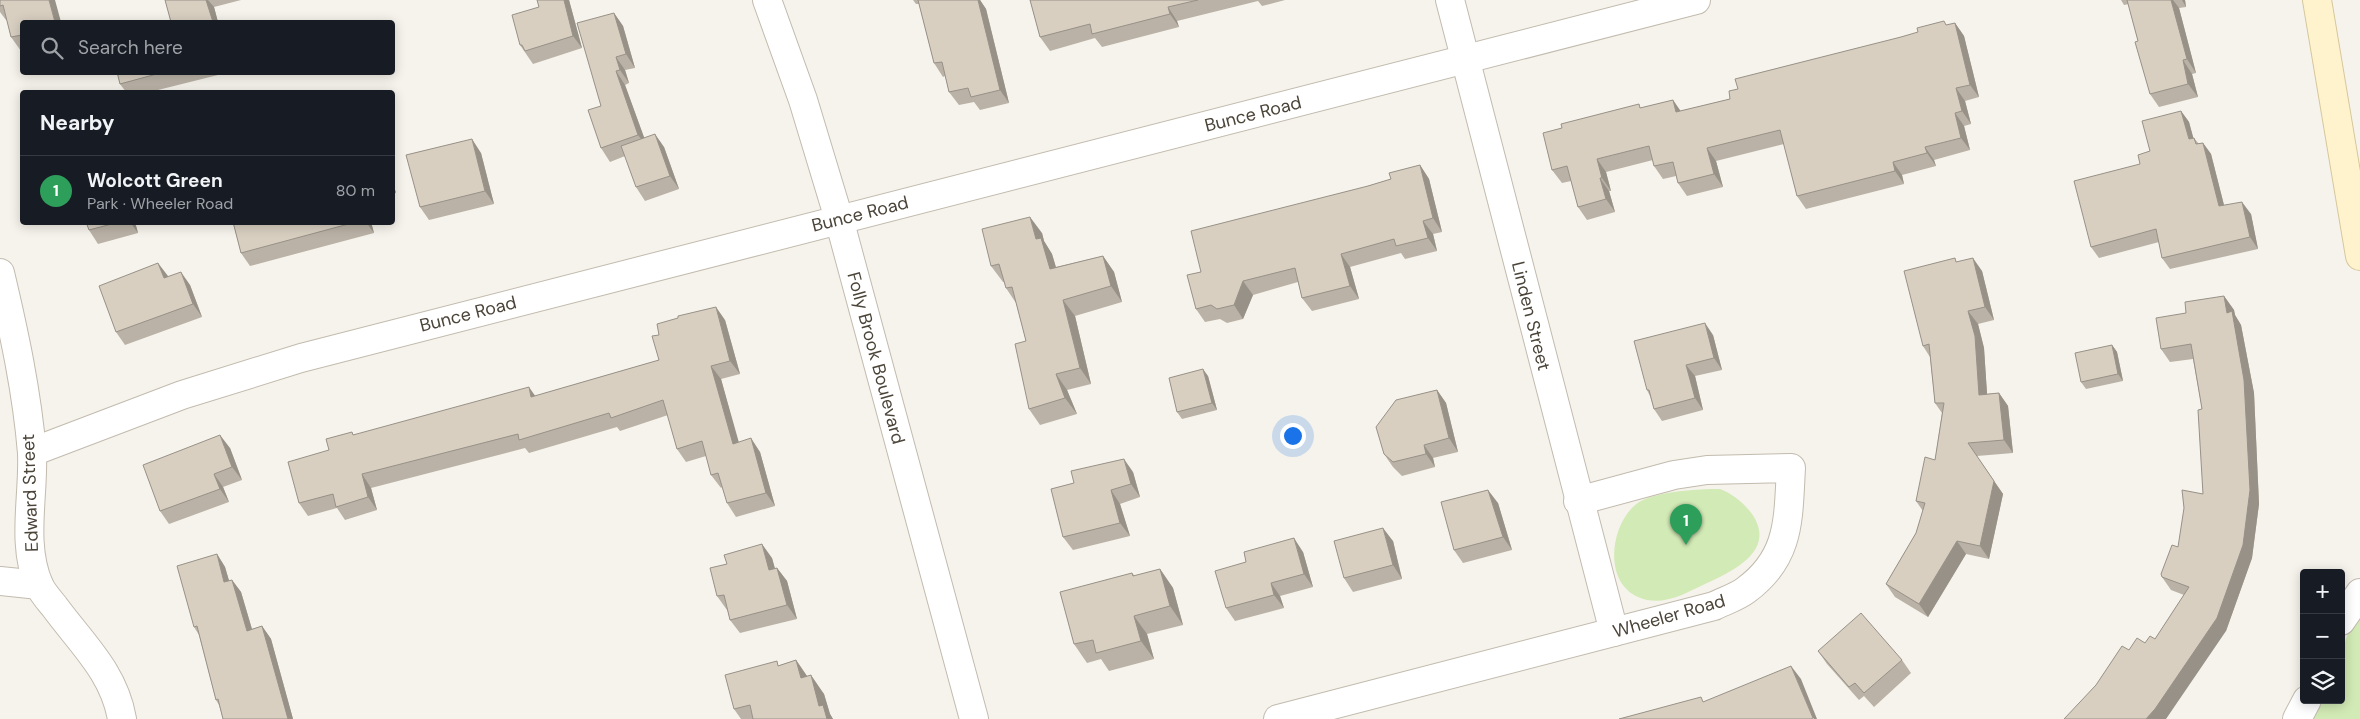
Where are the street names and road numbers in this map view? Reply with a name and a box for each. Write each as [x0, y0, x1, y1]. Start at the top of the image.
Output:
street label: Bunce Road [1202, 90, 1304, 138]
street label: Bunce Road [809, 190, 911, 238]
street label: Linden Street [1506, 259, 1556, 373]
street label: Folly Brook Boulevard [841, 269, 911, 447]
street label: Bunce Road [417, 290, 519, 338]
street label: Edward Street [16, 434, 44, 552]
street label: Wheeler Road [1610, 589, 1728, 643]

